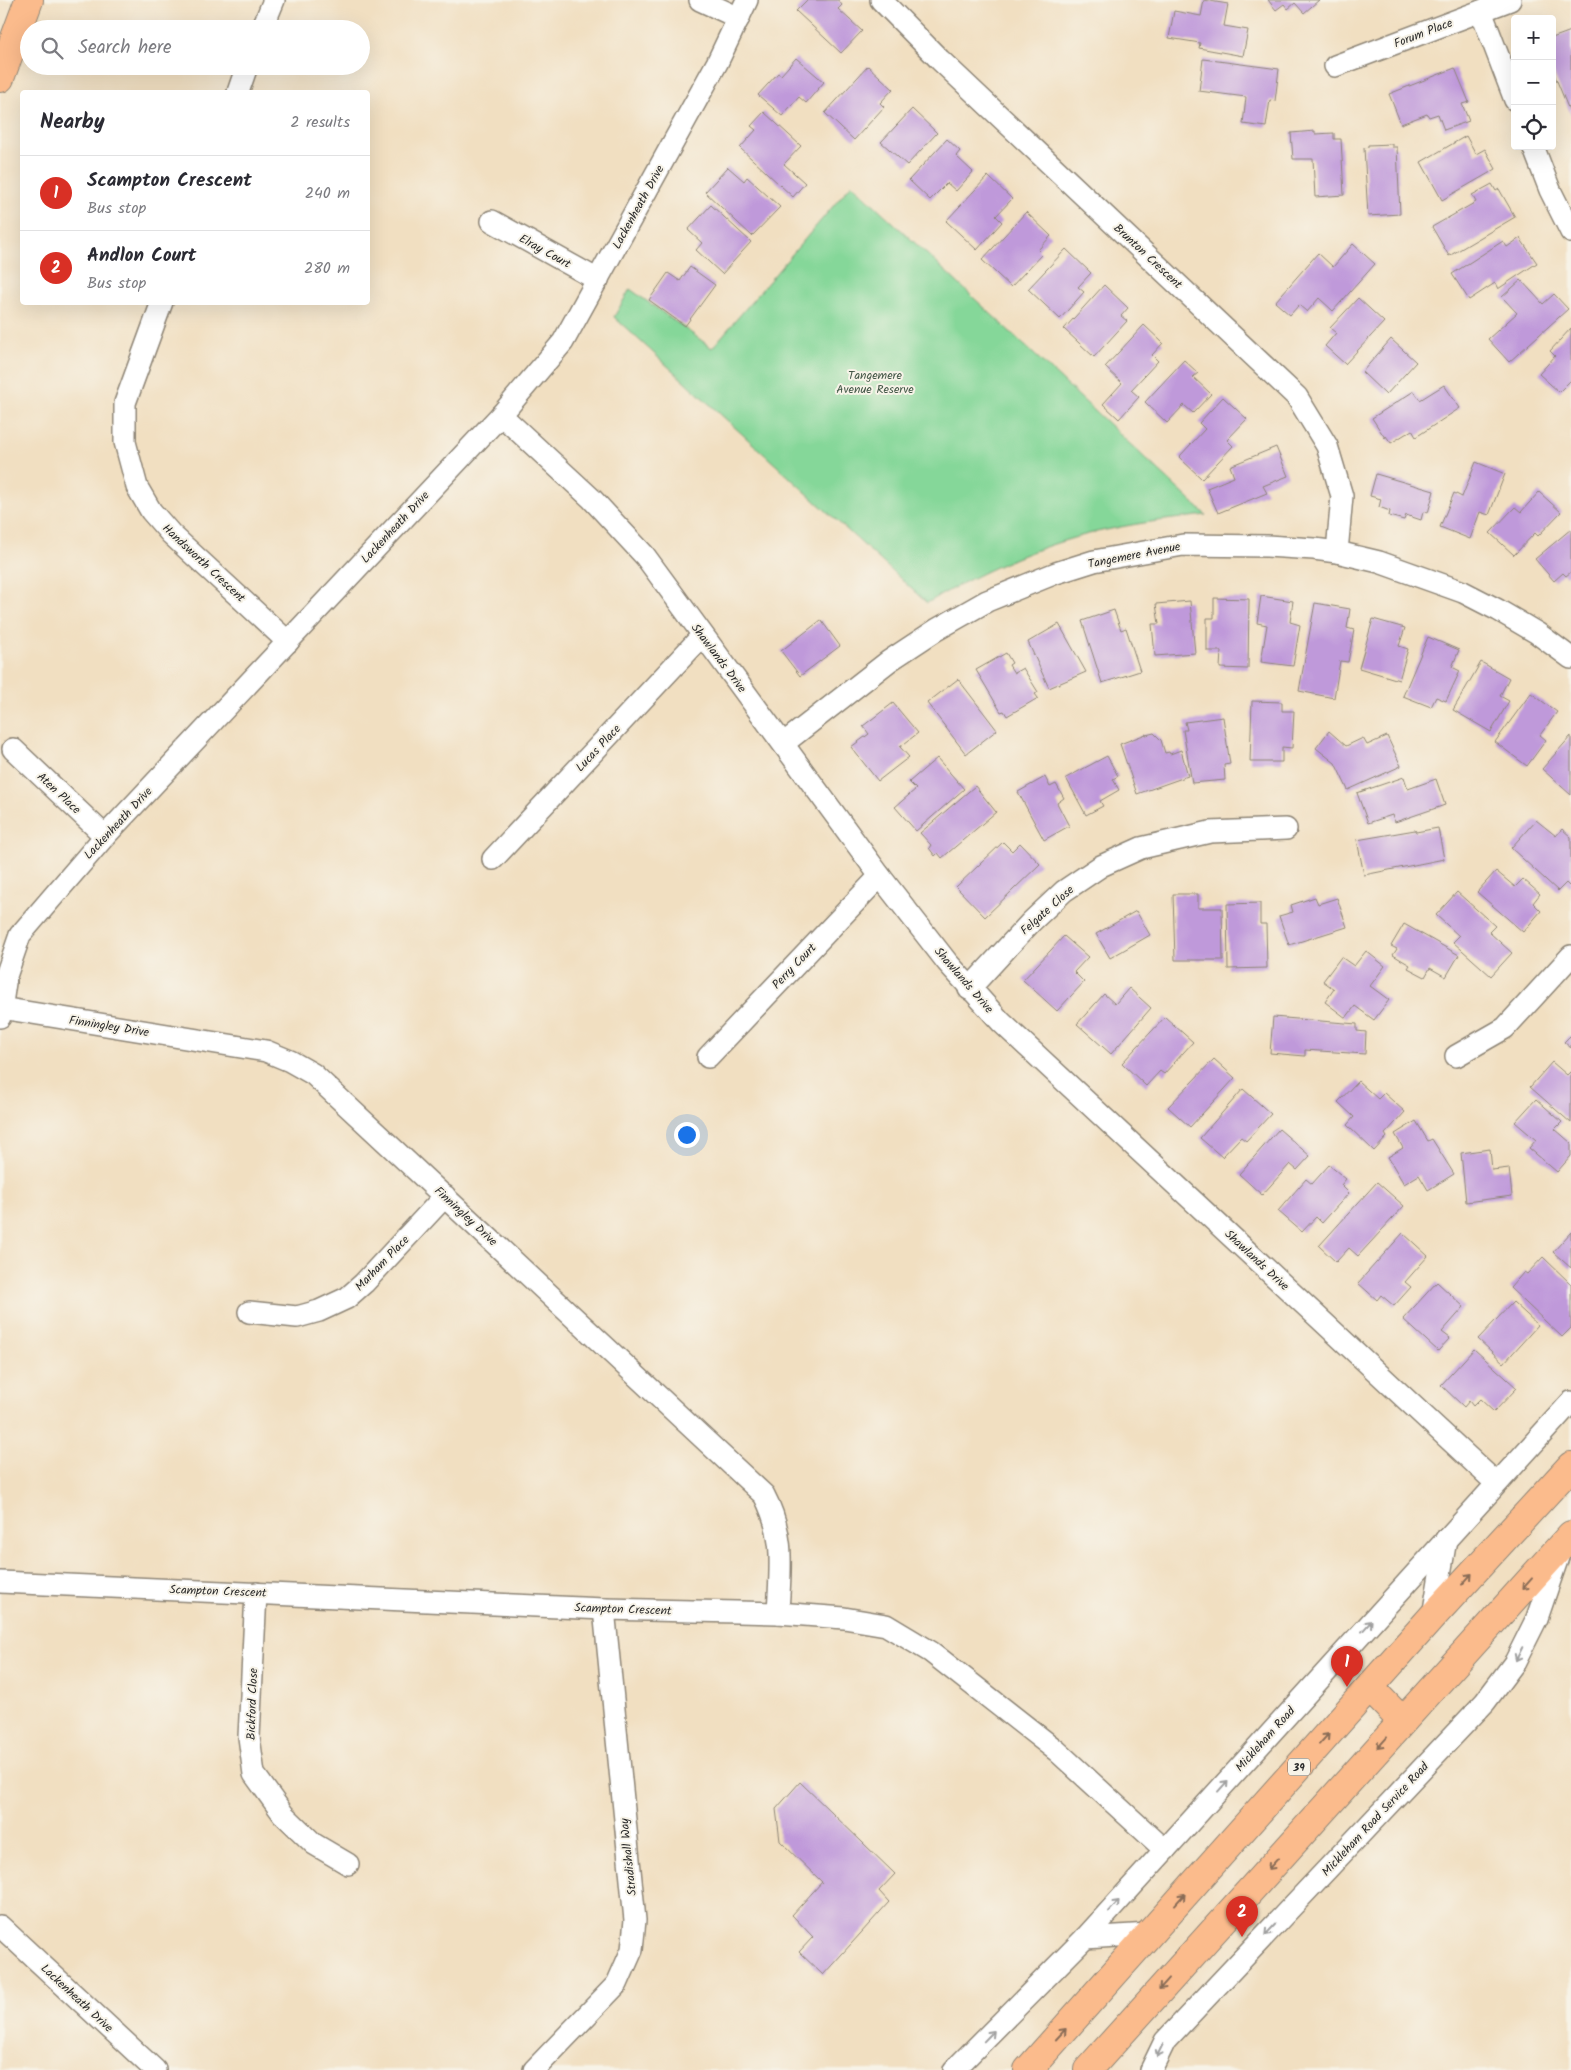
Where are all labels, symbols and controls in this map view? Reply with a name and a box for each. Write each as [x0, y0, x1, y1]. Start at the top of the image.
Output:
street label: Forum Place [1391, 13, 1456, 53]
map controls [1511, 15, 1556, 150]
button: + [1511, 15, 1556, 60]
search box [20, 20, 370, 75]
text: Search here [78, 33, 172, 63]
icon: search [38, 34, 66, 62]
button: − [1511, 60, 1556, 105]
button: locate [1511, 105, 1556, 150]
text: Nearby [40, 106, 105, 139]
text: 2 results [290, 110, 350, 135]
street label: Lackenheath Drive [608, 161, 670, 253]
text: Scampton Crescent [87, 166, 252, 196]
text: 1 [54, 181, 58, 206]
text: 240 m [305, 181, 350, 206]
text: Bus stop [87, 196, 146, 221]
street label: Brunton Crescent [1109, 219, 1187, 294]
street label: Elray Court [515, 229, 575, 274]
text: Andlon Court [87, 241, 196, 271]
text: 2 [51, 256, 61, 281]
text: 280 m [304, 256, 350, 281]
text: Bus stop [87, 271, 146, 296]
park label: Tangemere Avenue Reserve [836, 366, 914, 399]
street label: Lackenheath Drive [357, 486, 435, 568]
street label: Handsworth Crescent [158, 520, 250, 607]
street label: Tangemere Avenue [1086, 537, 1183, 574]
street label: Shawlands Drive [686, 620, 751, 697]
street label: Lucas Place [571, 720, 626, 776]
street label: Aten Place [32, 768, 85, 819]
street label: Lackenheath Drive [80, 782, 158, 864]
street label: Felgate Close [1016, 881, 1079, 940]
street label: Perry Court [768, 939, 821, 994]
street label: Shawlands Drive [929, 943, 998, 1018]
street label: Finningley Drive [68, 1011, 151, 1042]
your location [674, 1122, 700, 1148]
street label: Finningley Drive [430, 1182, 502, 1251]
street label: Shawlands Drive [1220, 1225, 1294, 1296]
street label: Marham Place [351, 1231, 414, 1296]
one-way arrow [1461, 1573, 1473, 1586]
one-way arrow [1521, 1577, 1532, 1590]
street label: Scampton Crescent [169, 1580, 267, 1603]
street label: Scampton Crescent [574, 1598, 672, 1621]
one-way arrow [1361, 1620, 1373, 1633]
pin: 1 [1331, 1646, 1363, 1687]
one-way arrow [1514, 1646, 1523, 1661]
street label: Bickford Close [242, 1667, 263, 1740]
street label: Mickleham Road [1231, 1702, 1301, 1776]
one-way arrow [1318, 1733, 1330, 1746]
one-way arrow [1376, 1737, 1388, 1750]
street label: Mickleham Road Service Road [1317, 1757, 1434, 1881]
road number: 39 [1288, 1758, 1310, 1775]
one-way arrow [1217, 1779, 1229, 1792]
street label: Stradishall Way [615, 1817, 642, 1897]
one-way arrow [1267, 1857, 1279, 1870]
one-way arrow [1174, 1893, 1186, 1906]
pin: 2 [1226, 1896, 1258, 1937]
one-way arrow [1108, 1900, 1119, 1913]
one-way arrow [1264, 1924, 1276, 1936]
street label: Lackenheath Drive [36, 1960, 118, 2038]
one-way arrow [1158, 1978, 1170, 1991]
one-way arrow [1055, 2028, 1067, 2041]
one-way arrow [983, 2030, 995, 2042]
one-way arrow [1155, 2042, 1165, 2057]

